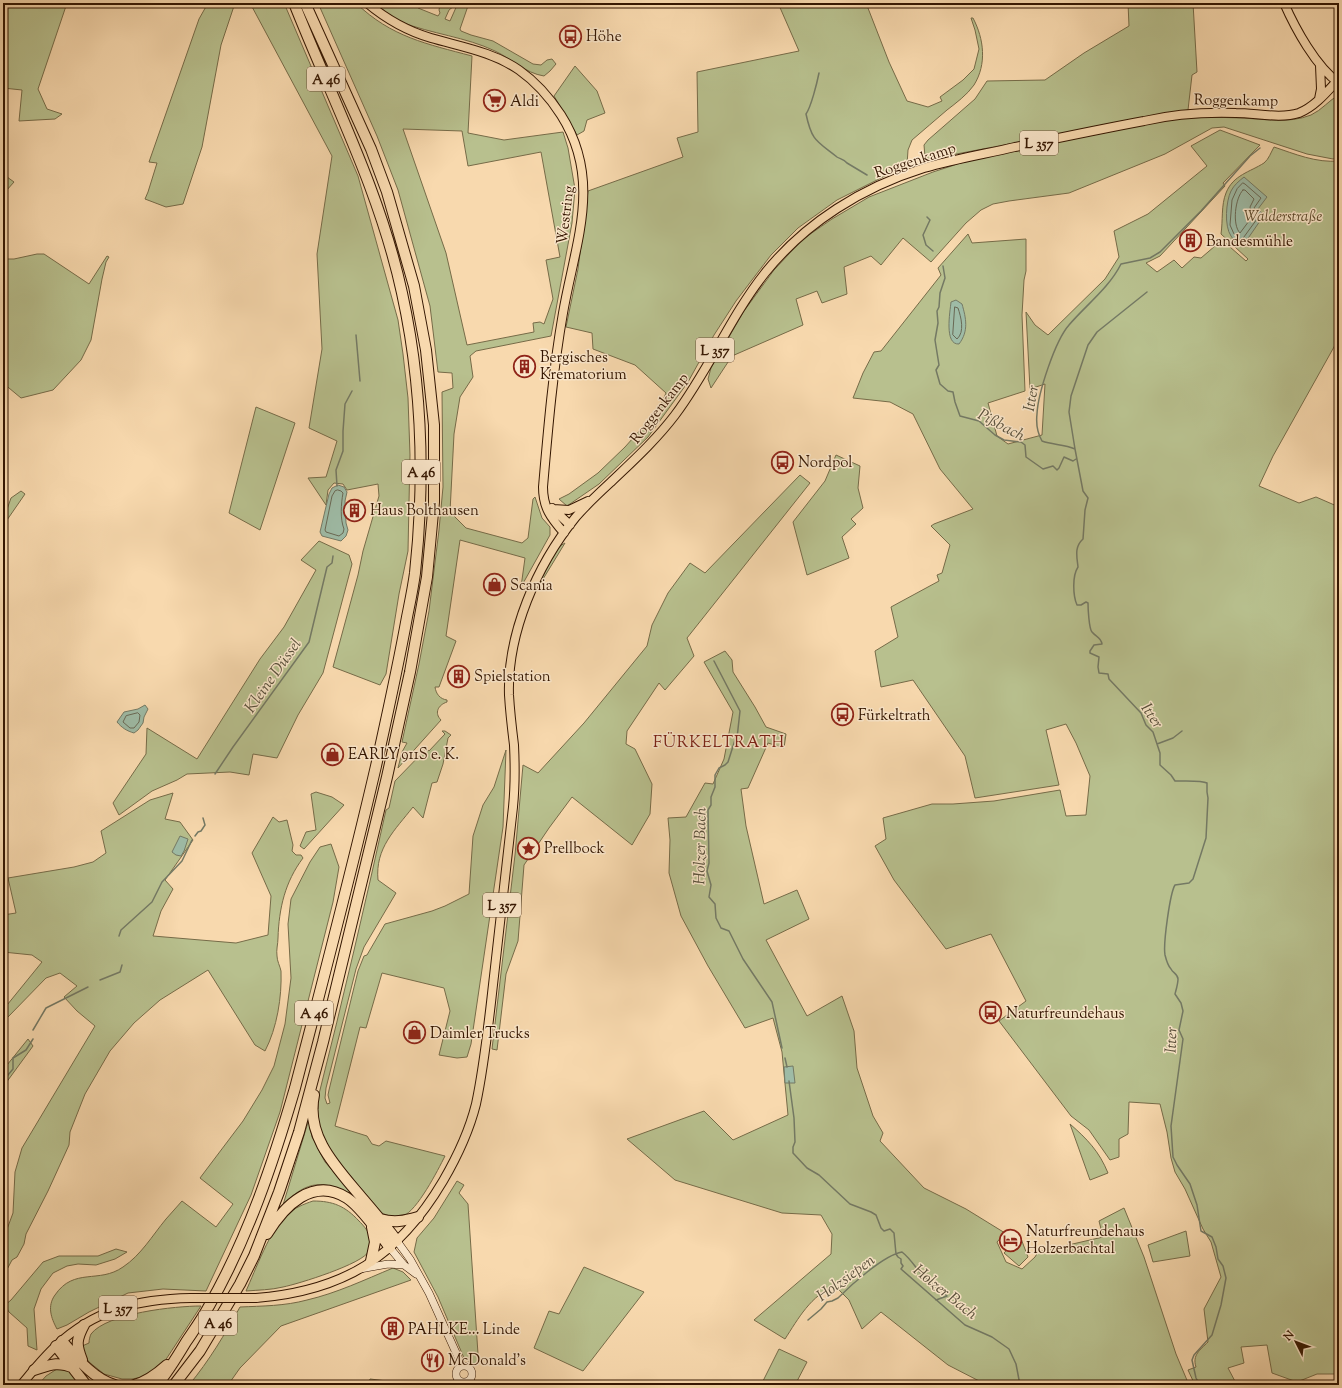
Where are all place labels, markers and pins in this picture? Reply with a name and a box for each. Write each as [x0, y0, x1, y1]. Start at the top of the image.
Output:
bus stop icon: Höhe [558, 23, 584, 49]
place label: Höhe [586, 27, 622, 48]
supermarket icon: Aldi [481, 88, 507, 114]
place label: Aldi [510, 92, 539, 113]
building icon: Bandesmühle [1178, 228, 1204, 254]
place label: Bandesmühle [1206, 232, 1293, 253]
place label: Bergisches Krematorium [540, 348, 627, 386]
building icon: Bergisches Krematorium [512, 353, 538, 379]
bus stop icon: Nordpol [770, 449, 796, 475]
place label: Nordpol [798, 453, 853, 474]
building icon: Haus Bolthausen [342, 497, 368, 523]
place label: Haus Bolthausen [370, 501, 479, 522]
shop icon: Scania [482, 572, 508, 598]
place label: Scania [510, 576, 553, 597]
building icon: Spielstation [445, 663, 471, 689]
place label: Spielstation [474, 667, 551, 688]
bus stop icon: Fürkeltrath [830, 702, 856, 728]
place label: Fürkeltrath [858, 706, 931, 727]
shop icon: EARLY 911S e. K. [320, 741, 346, 767]
place label: EARLY 911S e. K. [348, 745, 459, 766]
place icon: Prellbock [515, 835, 541, 861]
place label: Prellbock [544, 839, 605, 860]
bus stop icon: Naturfreundehaus [978, 1000, 1004, 1026]
place label: Naturfreundehaus [1006, 1004, 1125, 1025]
shop icon: Daimler Trucks [401, 1020, 427, 1046]
place label: Daimler Trucks [430, 1024, 530, 1045]
place label: Naturfreundehaus Holzerbachtal [1026, 1222, 1145, 1260]
hotel icon: Naturfreundehaus Holzerbachtal [998, 1227, 1024, 1253]
building icon: PAHLKE... Linde [379, 1316, 405, 1342]
place label: PAHLKE... Linde [408, 1320, 520, 1341]
restaurant icon: McDonald's [419, 1347, 445, 1373]
place label: McDonald's [448, 1351, 526, 1372]

